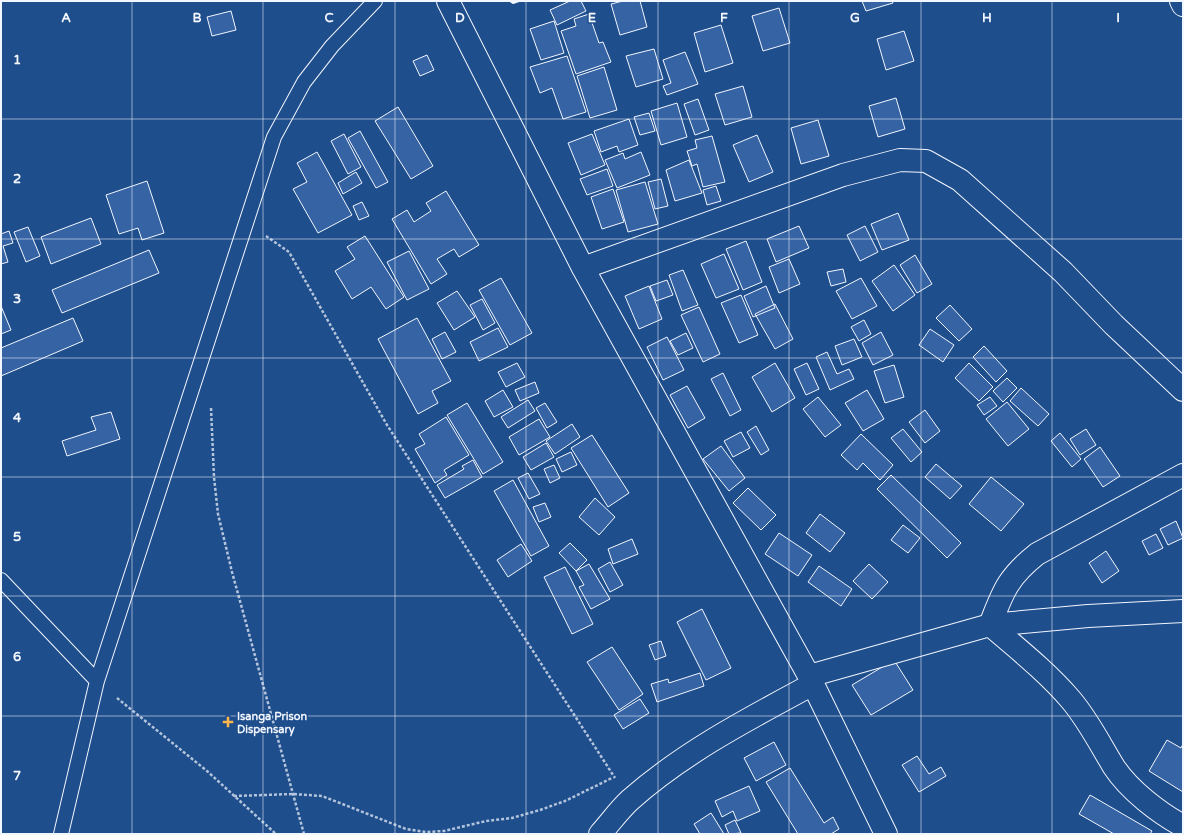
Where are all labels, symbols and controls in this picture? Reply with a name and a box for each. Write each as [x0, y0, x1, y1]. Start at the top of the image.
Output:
text: A [61, 10, 71, 26]
text: B [192, 10, 202, 26]
text: C [324, 10, 334, 26]
text: D [455, 10, 465, 26]
text: E [588, 10, 596, 26]
text: F [720, 10, 728, 26]
text: G [850, 10, 860, 26]
text: H [982, 10, 992, 26]
text: I [1116, 10, 1120, 26]
text: 1 [13, 52, 21, 68]
text: 2 [13, 171, 21, 187]
text: 3 [13, 291, 21, 307]
text: 4 [13, 410, 22, 426]
text: 5 [13, 529, 21, 545]
text: 6 [13, 649, 21, 665]
place label: Isanga Prison Dispensary [237, 710, 307, 737]
marker: Isanga Prison Dispensary [222, 716, 234, 728]
text: 7 [13, 768, 21, 784]

